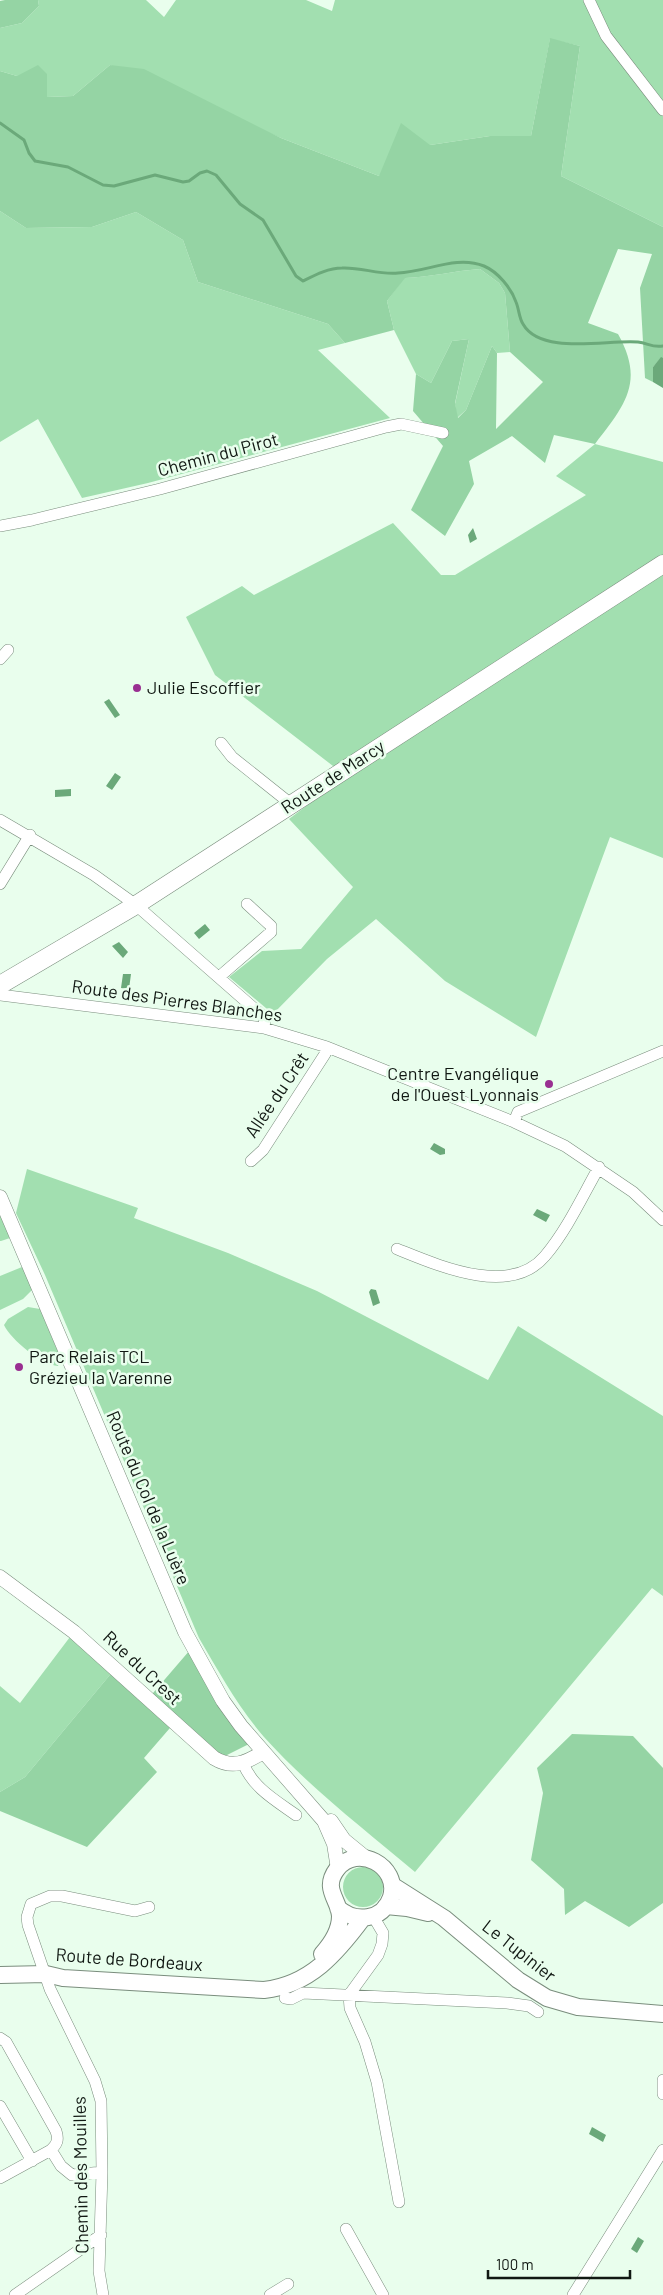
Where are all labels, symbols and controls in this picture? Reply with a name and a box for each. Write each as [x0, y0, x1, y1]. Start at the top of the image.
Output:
street label: Chemin du Pirot [155, 427, 280, 481]
place label: Julie Escoffier [147, 676, 261, 698]
marker: Julie Escoffier [131, 682, 143, 694]
street label: Route de Marcy [277, 735, 388, 818]
street label: Route des Pierres Blanches [71, 974, 284, 1026]
street label: Allée du Crêt [240, 1047, 313, 1141]
place label: Centre Evangélique de l'Ouest Lyonnais [387, 1062, 539, 1105]
marker: Centre Evangélique de l'Ouest Lyonnais [543, 1078, 555, 1090]
place label: Parc Relais TCL Grézieu la Varenne [29, 1345, 172, 1388]
marker: Parc Relais TCL Grézieu la Varenne [13, 1361, 25, 1373]
street label: Route du Col de la Luère [102, 1407, 196, 1588]
street label: Rue du Crest [99, 1625, 186, 1709]
street label: Le Tupinier [478, 1915, 561, 1986]
street label: Route de Bordeaux [55, 1943, 204, 1975]
street label: Chemin des Mouilles [68, 2096, 92, 2254]
scale bar [488, 2248, 630, 2280]
text: 100 m [496, 2255, 534, 2273]

